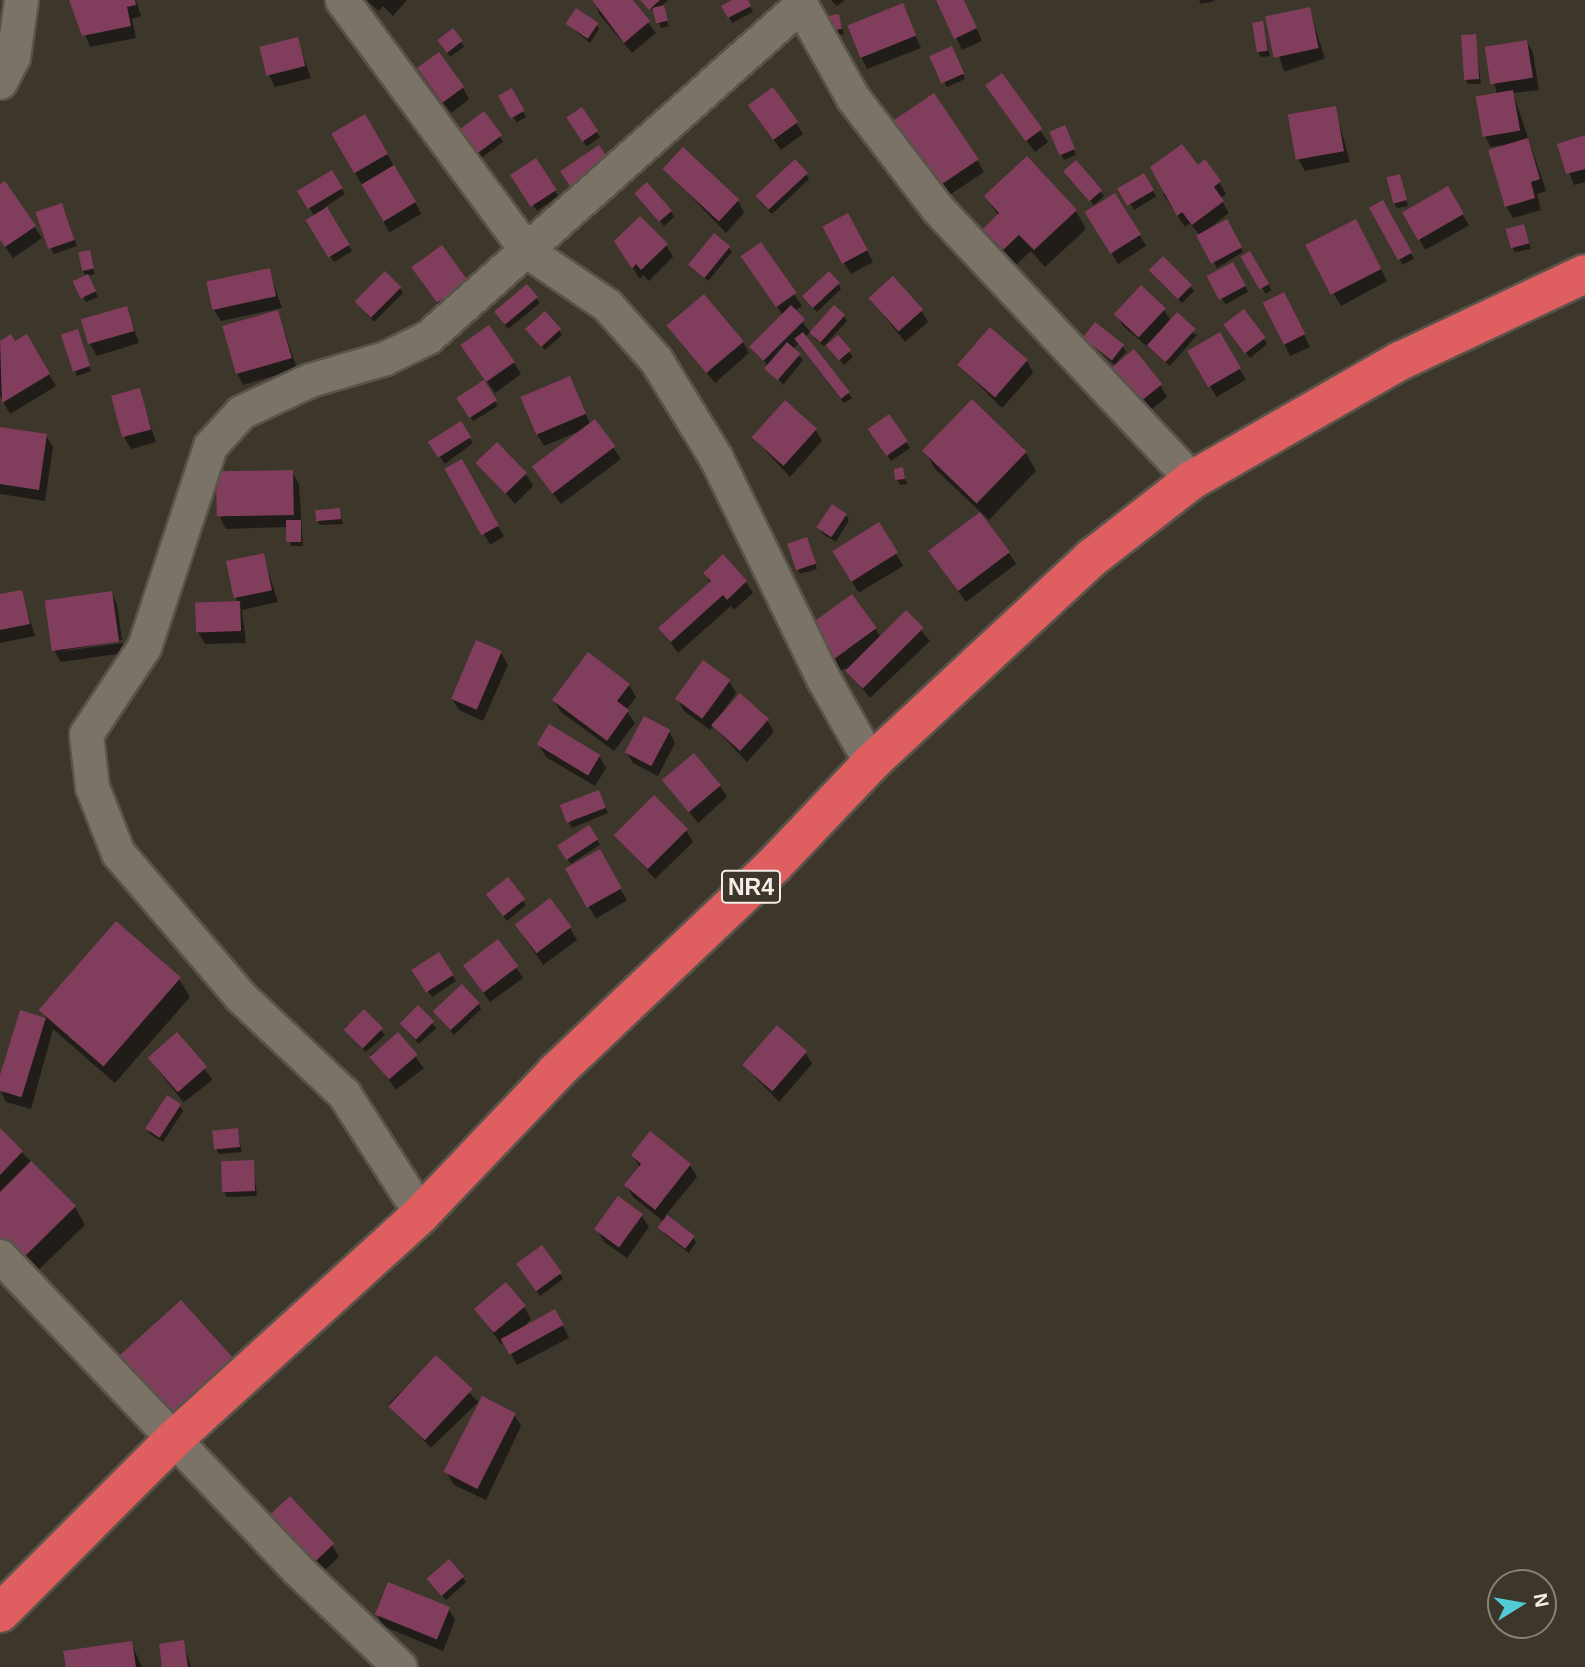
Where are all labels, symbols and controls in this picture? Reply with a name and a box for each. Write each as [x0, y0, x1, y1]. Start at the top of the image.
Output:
road number: NR4 [720, 867, 782, 906]
north arrow [1487, 1569, 1557, 1639]
text: N [1530, 1592, 1553, 1609]

